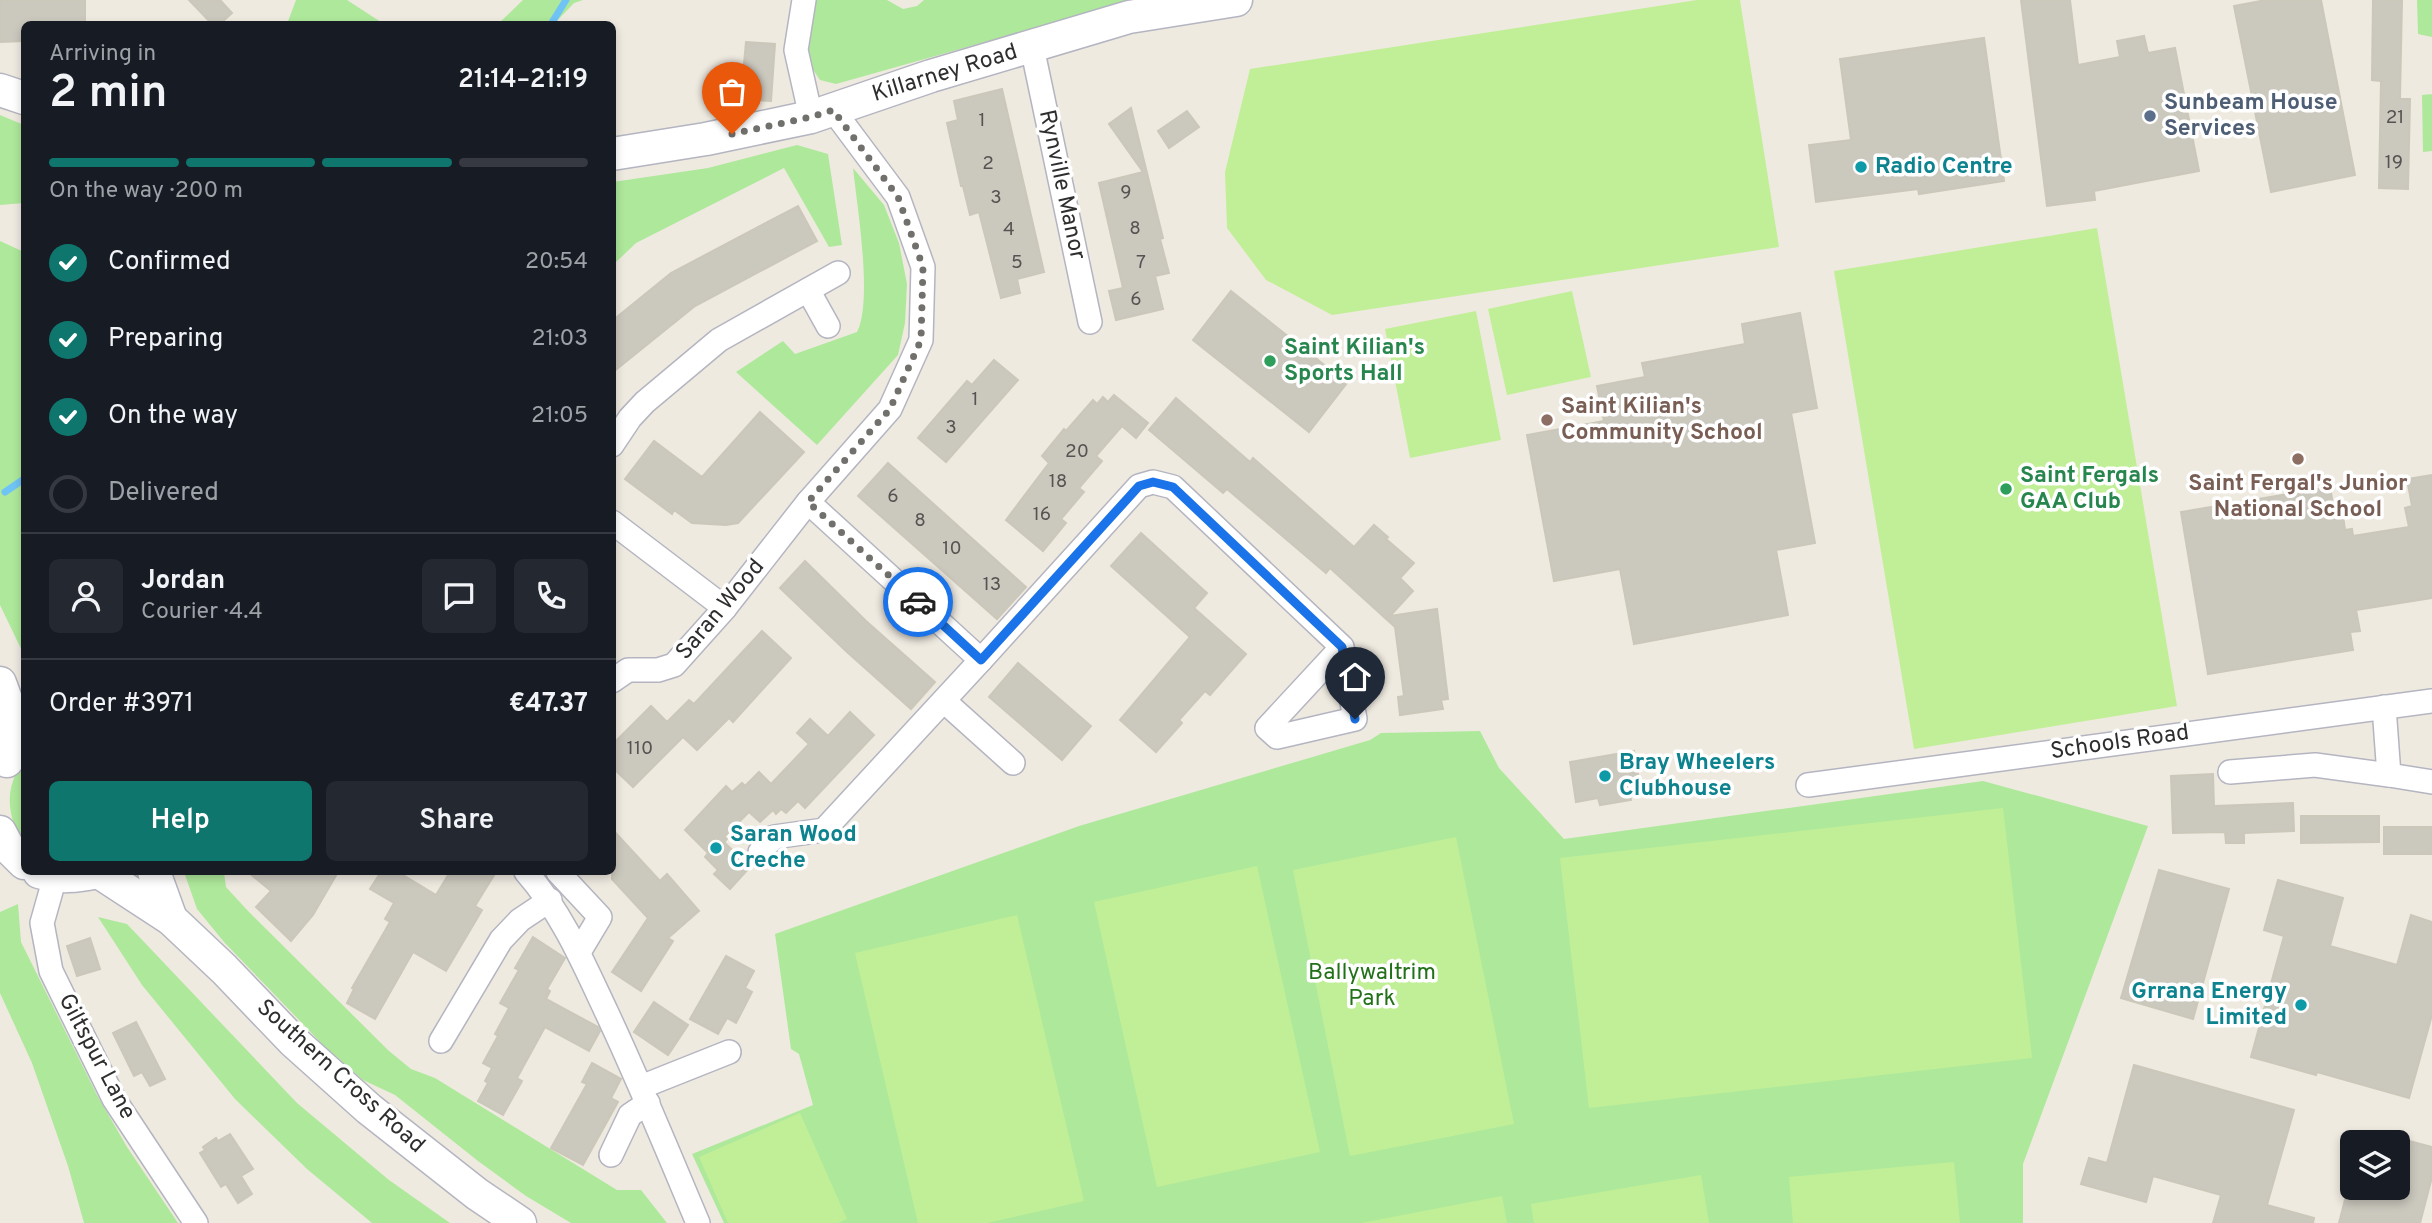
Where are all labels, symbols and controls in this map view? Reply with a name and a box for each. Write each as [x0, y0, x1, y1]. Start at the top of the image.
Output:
street label: Killarney Road [869, 38, 1021, 110]
text: Arriving in [49, 40, 156, 69]
pin [702, 62, 762, 134]
text: 21:14–21:19 [458, 64, 588, 97]
text: 2 min [49, 65, 168, 124]
icon: bag [713, 73, 751, 111]
place label: Sunbeam House Services [2164, 89, 2337, 144]
house number: 21 [2386, 106, 2404, 130]
street label: Rynville Manor [1031, 107, 1091, 263]
marker: Sunbeam House Services [2142, 108, 2158, 124]
house number: 1 [978, 109, 986, 133]
house number: 19 [2385, 151, 2403, 175]
house number: 2 [982, 152, 994, 176]
place label: Radio Centre [1875, 153, 2012, 182]
marker: Radio Centre [1853, 159, 1869, 175]
text: On the way · 200 m [49, 177, 243, 206]
house number: 9 [1120, 181, 1132, 205]
house number: 3 [990, 186, 1002, 210]
house number: 8 [1129, 217, 1141, 241]
house number: 4 [1003, 218, 1015, 242]
icon: check [49, 244, 87, 282]
text: Confirmed [108, 246, 231, 279]
text: 20:54 [525, 248, 588, 277]
house number: 5 [1011, 251, 1023, 275]
house number: 7 [1136, 251, 1146, 275]
house number: 6 [1130, 288, 1142, 312]
icon: check [49, 321, 87, 359]
text: Preparing [108, 323, 223, 356]
text: 21:03 [532, 325, 588, 354]
place label: Saint Kilian's Sports Hall [1284, 334, 1425, 389]
marker: Saint Kilian's Sports Hall [1262, 353, 1278, 369]
house number: 1 [971, 388, 979, 412]
place label: Saint Kilian's Community School [1561, 393, 1763, 448]
icon: check [49, 398, 87, 436]
text: On the way [108, 400, 238, 433]
text: 21:05 [531, 402, 588, 431]
marker: Saint Kilian's Community School [1539, 412, 1555, 428]
house number: 3 [945, 416, 957, 440]
house number: 20 [1065, 440, 1089, 464]
marker: Saint Fergal's Junior National School [2290, 451, 2306, 467]
place label: Saint Fergals GAA Club [2020, 462, 2159, 517]
house number: 18 [1049, 470, 1067, 494]
place label: Saint Fergal's Junior National School [2188, 470, 2408, 525]
text: Delivered [108, 477, 219, 510]
marker: Saint Fergals GAA Club [1998, 481, 2014, 497]
house number: 6 [887, 485, 899, 509]
house number: 16 [1033, 503, 1051, 527]
house number: 8 [914, 509, 926, 533]
house number: 10 [942, 537, 962, 561]
street label: Saran Wood [670, 554, 772, 666]
button: person [49, 559, 123, 633]
button: chat [422, 559, 496, 633]
button: phone [514, 559, 588, 633]
text: Jordan [141, 565, 225, 598]
courier [883, 567, 953, 637]
house number: 13 [983, 573, 1001, 597]
icon: car [899, 583, 937, 621]
text: Courier · 4.4 [141, 598, 263, 627]
pin [1325, 647, 1385, 719]
icon: home [1336, 658, 1374, 696]
text: Order #3971 [49, 688, 194, 721]
text: €47.37 [509, 688, 588, 721]
street label: Schools Road [2049, 719, 2191, 767]
house number: 110 [627, 737, 653, 761]
place label: Bray Wheelers Clubhouse [1619, 749, 1775, 804]
marker: Bray Wheelers Clubhouse [1597, 768, 1613, 784]
button: Help [49, 781, 312, 861]
button: Share [326, 781, 588, 861]
place label: Saran Wood Creche [730, 821, 857, 876]
marker: Saran Wood Creche [708, 840, 724, 856]
park label: Ballywaltrim Park [1308, 959, 1436, 1014]
place label: Grrana Energy Limited [2131, 978, 2287, 1033]
street label: Giltspur Lane [51, 989, 141, 1125]
street label: Southern Cross Road [250, 994, 430, 1160]
marker: Grrana Energy Limited [2293, 997, 2309, 1013]
map controls [2340, 1130, 2410, 1200]
button: layers [2340, 1130, 2410, 1200]

